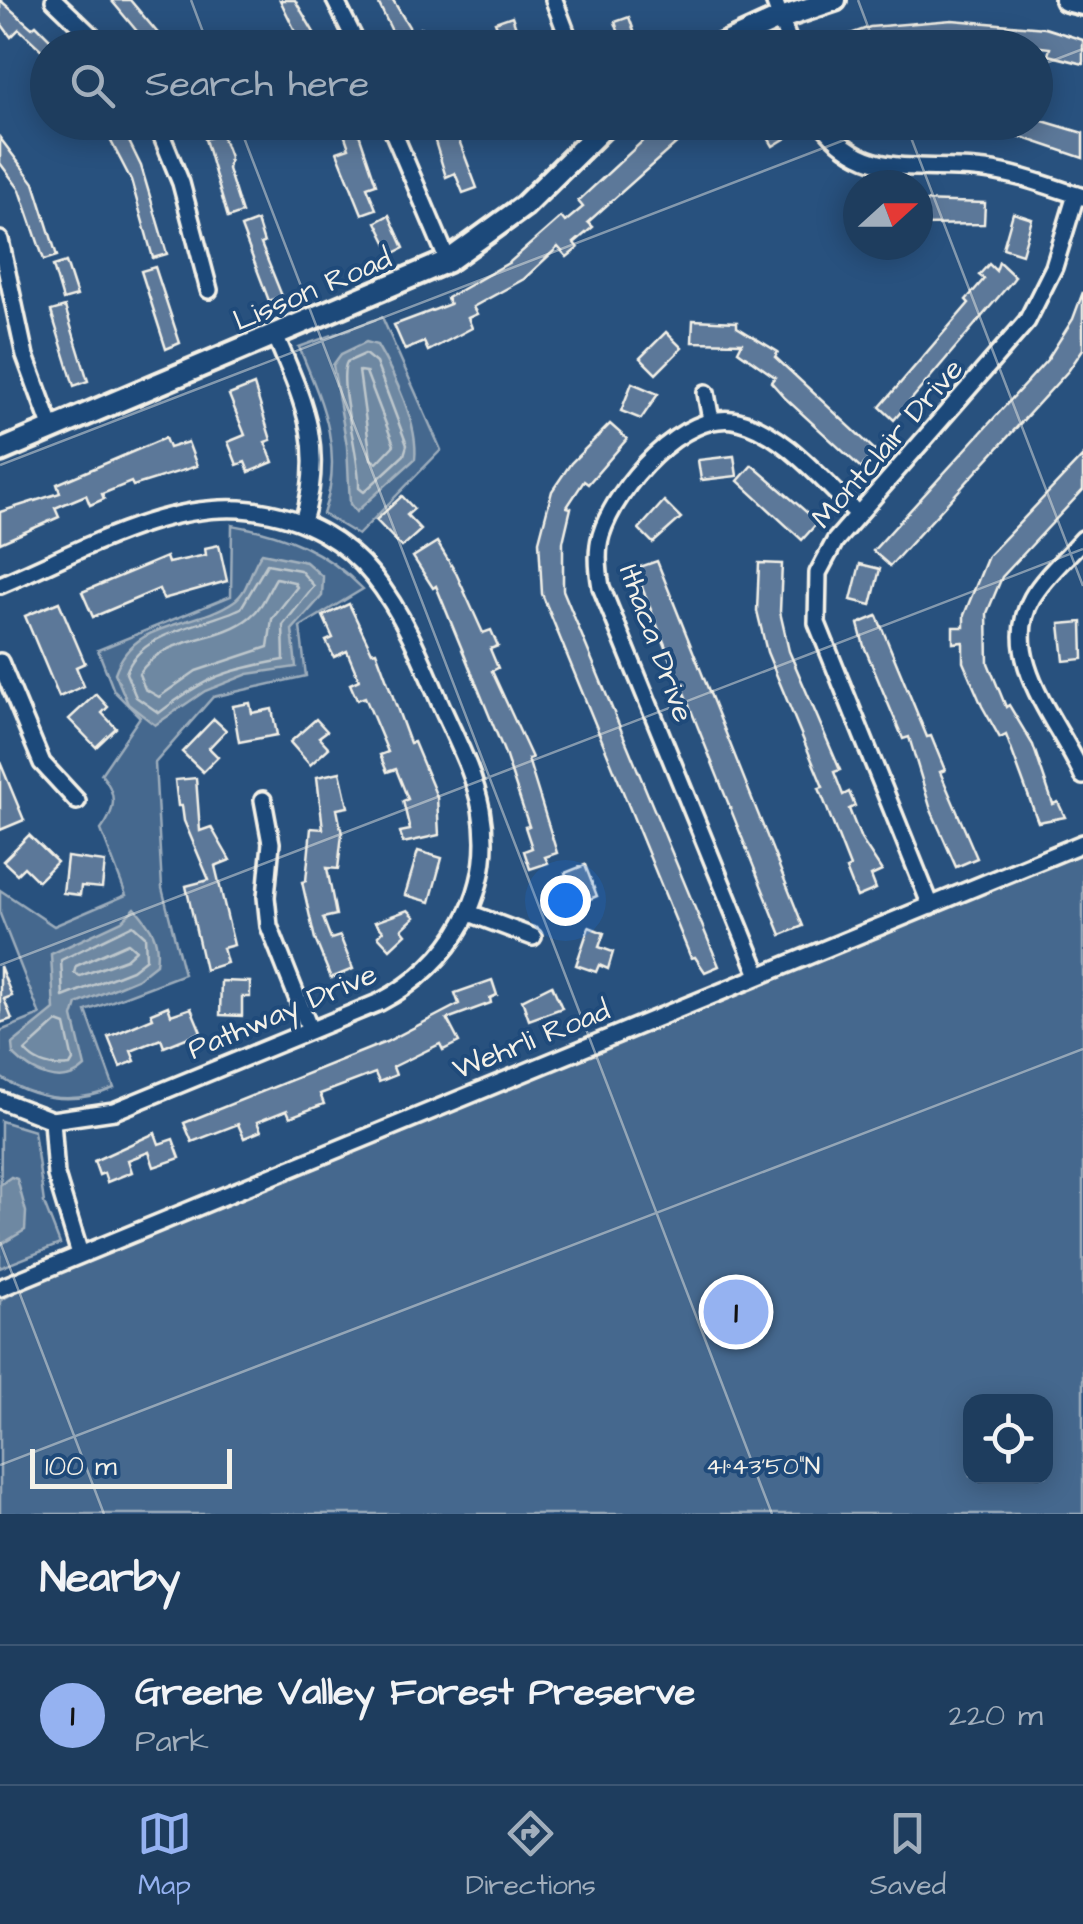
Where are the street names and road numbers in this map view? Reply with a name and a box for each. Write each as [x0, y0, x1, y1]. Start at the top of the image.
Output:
street label: Lisson Road [227, 238, 398, 342]
street label: Montclair Drive [802, 349, 974, 538]
street label: Ithaca Drive [608, 558, 704, 728]
street label: Pathway Drive [181, 953, 384, 1072]
street label: Wehrli Road [447, 989, 616, 1090]

